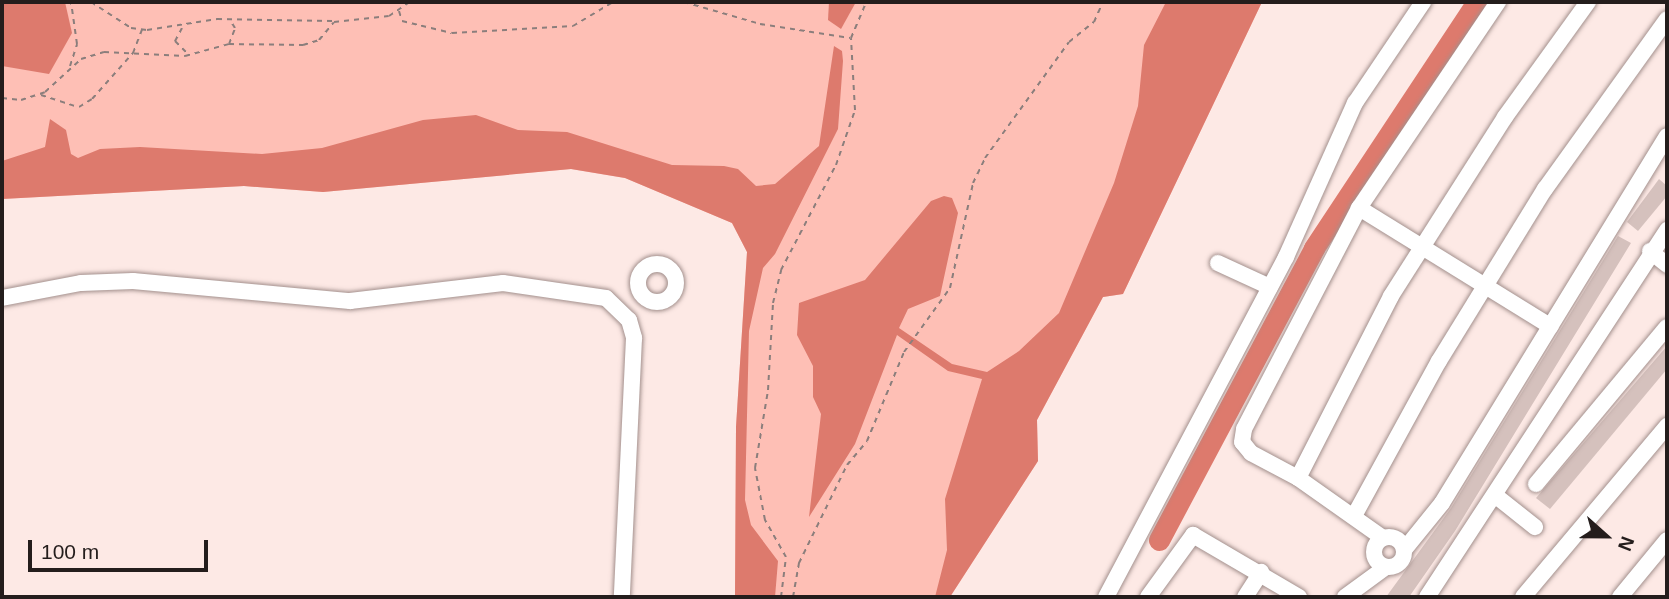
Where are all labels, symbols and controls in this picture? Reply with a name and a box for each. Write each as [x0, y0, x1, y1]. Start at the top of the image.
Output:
north arrow [1571, 501, 1641, 571]
scale bar [32, 526, 212, 570]
text: N [1614, 534, 1638, 554]
text: 100 m [41, 540, 99, 563]

